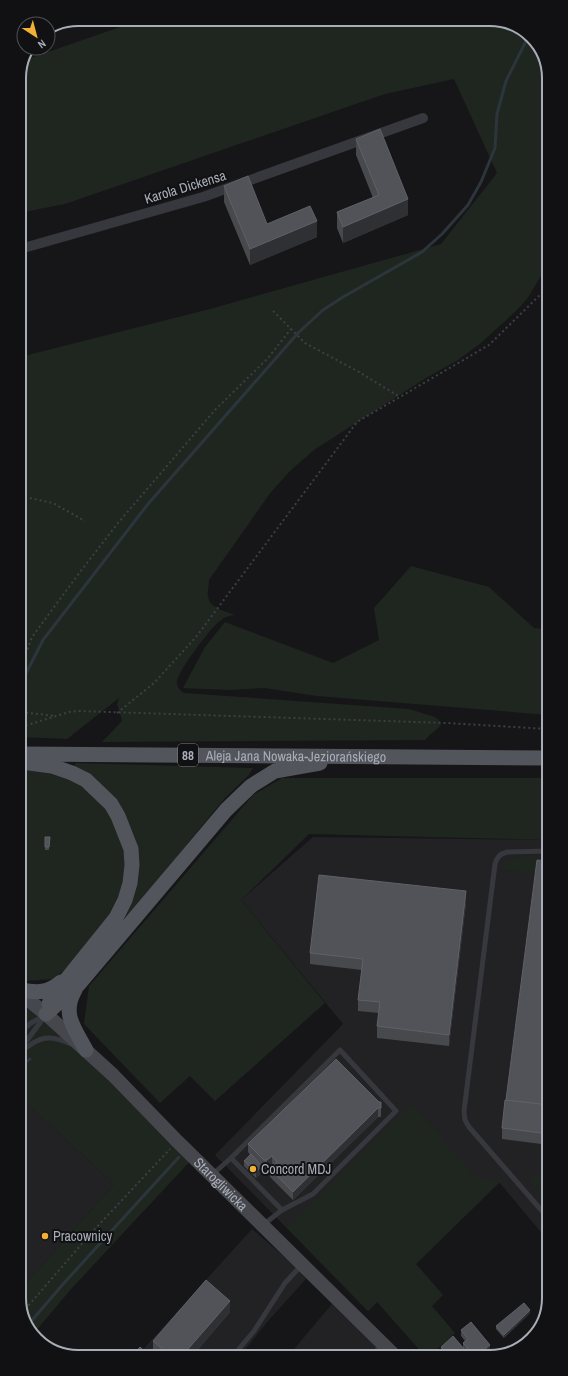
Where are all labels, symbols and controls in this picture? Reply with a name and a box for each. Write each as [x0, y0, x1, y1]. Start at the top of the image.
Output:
north arrow [16, 16, 56, 56]
text: N [35, 37, 49, 52]
street label: Karola Dickensa [142, 166, 228, 208]
road number: 88 [178, 744, 198, 766]
street label: Aleja Jana Nowaka-Jeziorańskiego [205, 746, 386, 766]
street label: Starogliwicka [190, 1153, 252, 1215]
place label: Concord MDJ [261, 1160, 331, 1178]
marker: Concord MDJ [248, 1164, 258, 1174]
place label: Pracownicy [53, 1227, 113, 1245]
marker: Pracownicy [40, 1231, 50, 1241]

